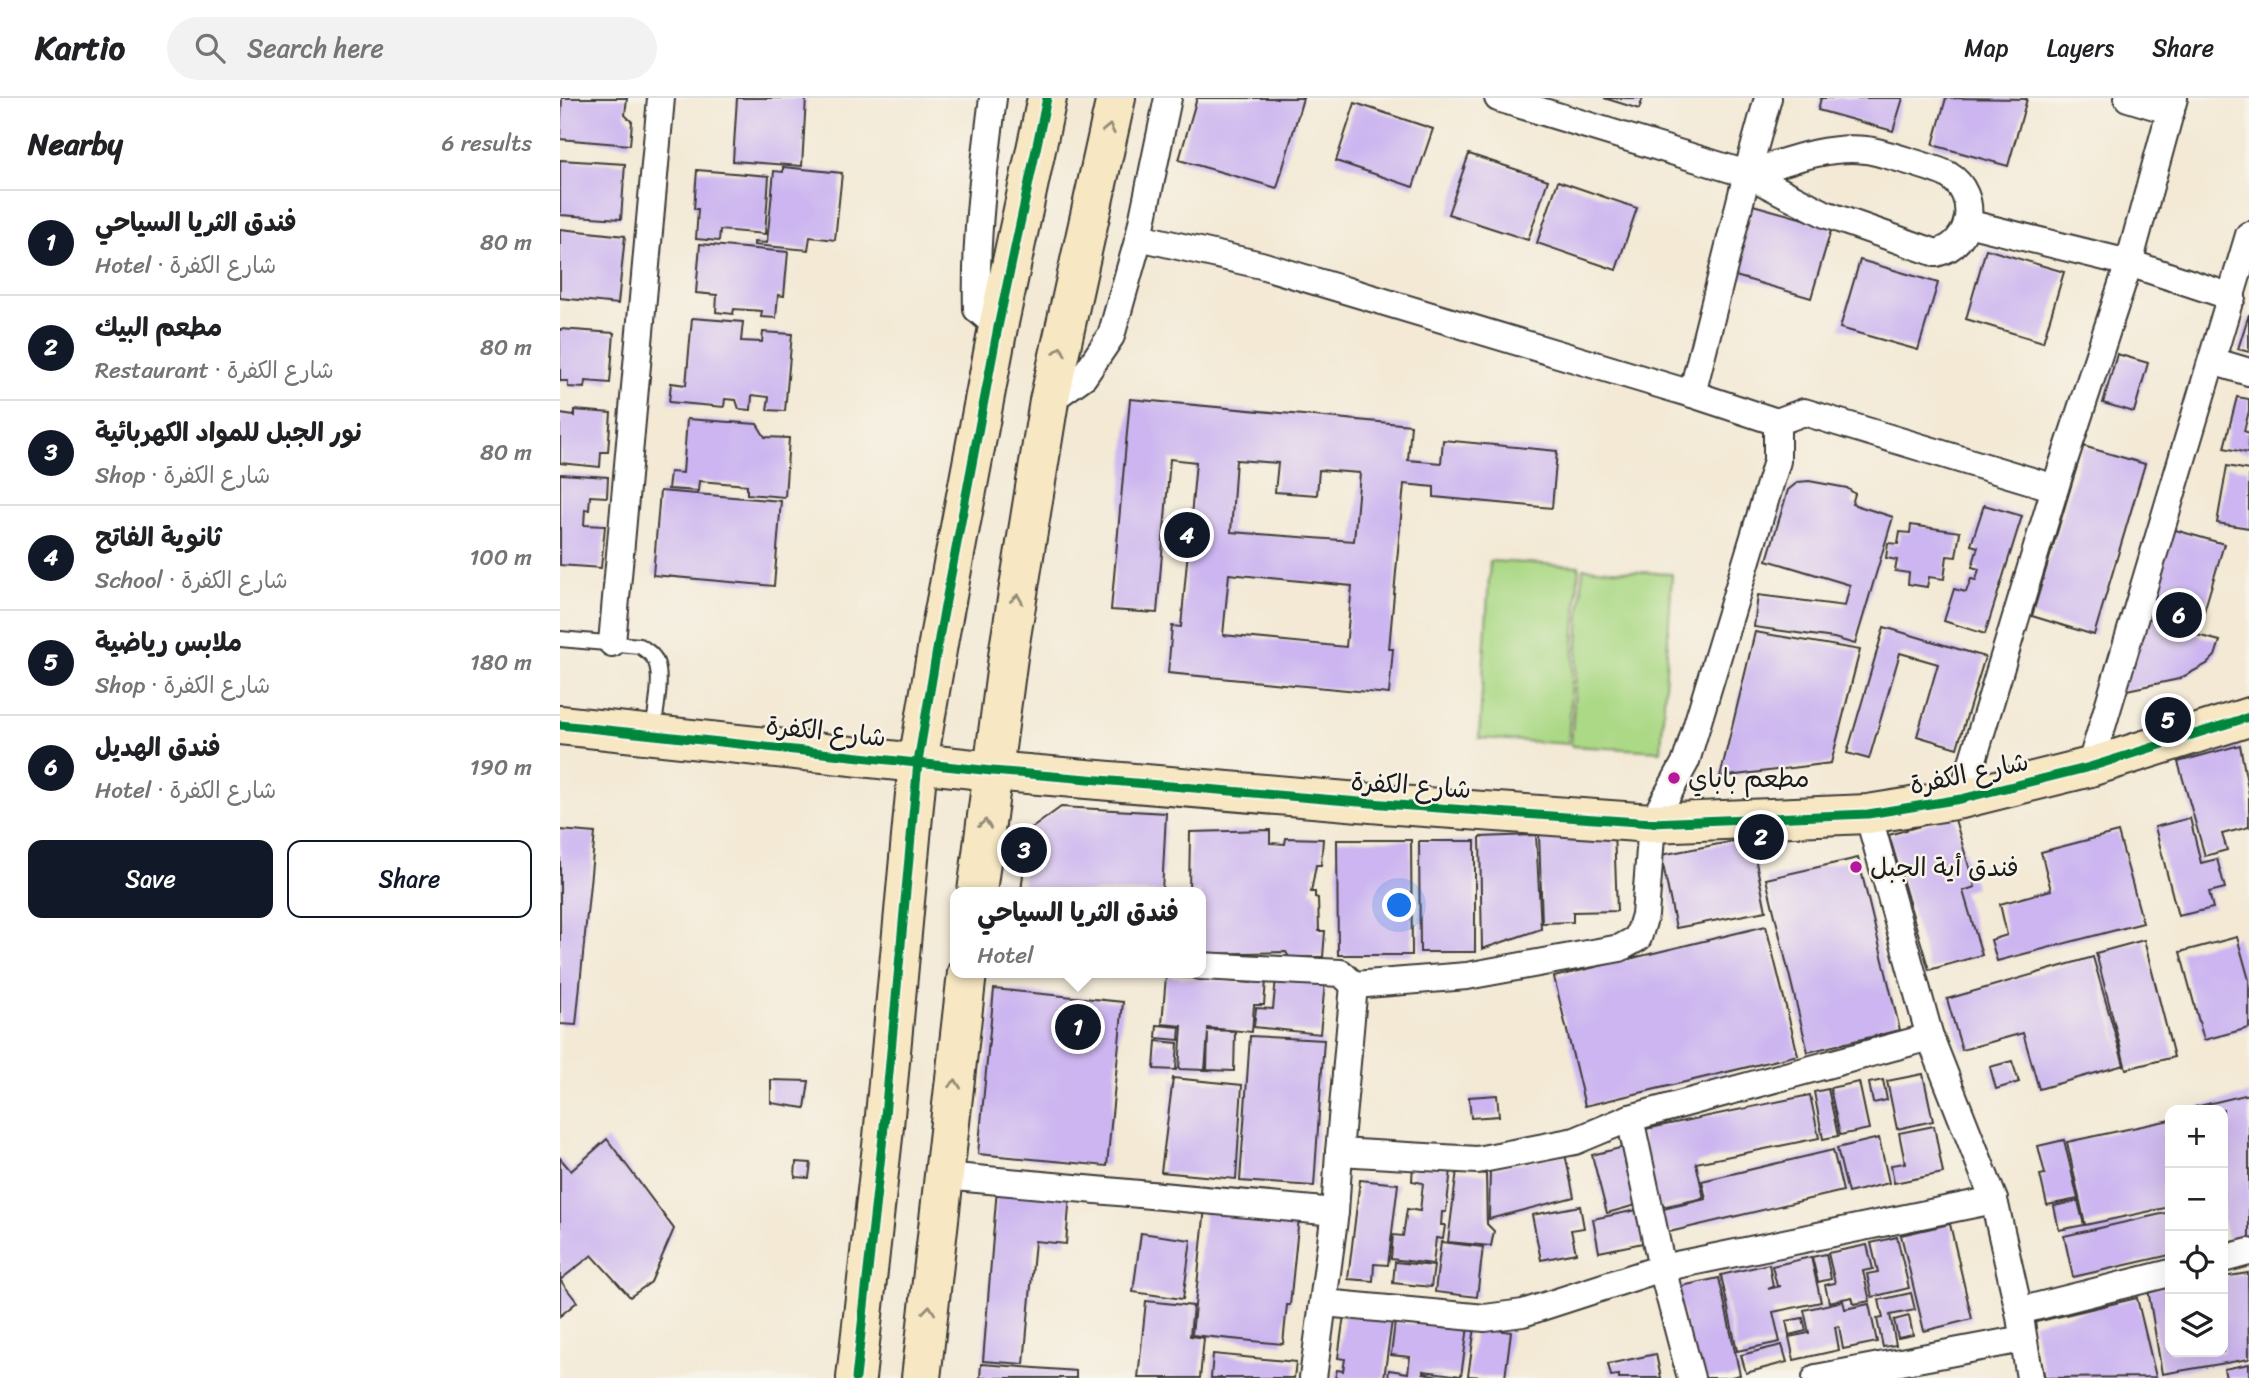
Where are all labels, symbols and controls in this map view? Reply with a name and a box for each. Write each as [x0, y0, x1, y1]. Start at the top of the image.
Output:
search box [167, 17, 657, 80]
text: Kartio [35, 19, 125, 77]
text: Search here [247, 25, 384, 71]
text: Map [1964, 27, 2009, 69]
text: Layers [2047, 27, 2114, 69]
text: Share [2152, 27, 2214, 69]
icon: search [191, 29, 229, 67]
text: Nearby [28, 117, 123, 171]
text: 6 results [442, 123, 532, 164]
one-way arrow [1101, 123, 1115, 135]
text: فندق الثريا السياحي [95, 199, 297, 245]
text: 1 [46, 222, 56, 263]
text: 80 m [480, 222, 532, 263]
text: Hotel · شارع الكفرة [95, 245, 276, 286]
text: مطعم البيك [95, 304, 222, 350]
text: 2 [44, 327, 58, 368]
text: 80 m [480, 327, 532, 368]
one-way arrow [1052, 345, 1066, 357]
text: Restaurant · شارع الكفرة [95, 350, 334, 391]
text: نور الجبل للمواد الكهربائية [95, 409, 362, 455]
text: 3 [45, 432, 57, 473]
text: 80 m [480, 432, 532, 473]
text: Shop · شارع الكفرة [95, 455, 270, 496]
pin: 4 [1164, 509, 1210, 561]
text: ثانوية الفاتح [95, 514, 221, 560]
text: 4 [44, 537, 58, 578]
text: 100 m [469, 537, 532, 578]
text: School · شارع الكفرة [95, 560, 288, 601]
pin: 6 [2156, 589, 2202, 641]
one-way arrow [1009, 593, 1024, 605]
text: ملابس رياضية [95, 619, 242, 665]
text: 5 [44, 642, 58, 683]
text: 180 m [470, 642, 532, 683]
text: Shop · شارع الكفرة [95, 665, 270, 706]
pin: 5 [2145, 694, 2191, 746]
street label: شارع الكفرة [764, 702, 888, 760]
text: فندق الهديل [95, 724, 221, 770]
street label: شارع الكفرة [1905, 738, 2033, 808]
text: 6 [44, 747, 58, 788]
text: 190 m [470, 747, 532, 788]
place label: مطعم باباي [1688, 755, 1810, 801]
street label: شارع الكفرة [1349, 758, 1473, 812]
text: Hotel · شارع الكفرة [95, 770, 276, 811]
marker: مطعم باباي [1666, 770, 1682, 786]
pin: 2 [1738, 811, 1784, 863]
one-way arrow [978, 819, 993, 830]
pin: 3 [1001, 824, 1047, 876]
button: Save [28, 840, 273, 918]
button: Share [287, 840, 532, 918]
place label: فندق أية الجبل [1870, 844, 2019, 890]
marker: فندق أية الجبل [1848, 859, 1864, 875]
popup [950, 887, 1206, 978]
your location [1382, 888, 1416, 922]
text: فندق الثريا السياحي [977, 889, 1179, 935]
text: Hotel [977, 935, 1034, 976]
pin: 1 [1055, 1001, 1101, 1053]
one-way arrow [947, 1078, 962, 1090]
map controls [2165, 1105, 2228, 1357]
button: + [2165, 1105, 2228, 1168]
button: − [2165, 1168, 2228, 1231]
button: locate [2165, 1231, 2228, 1294]
button: layers [2165, 1294, 2228, 1357]
one-way arrow [921, 1304, 936, 1315]

